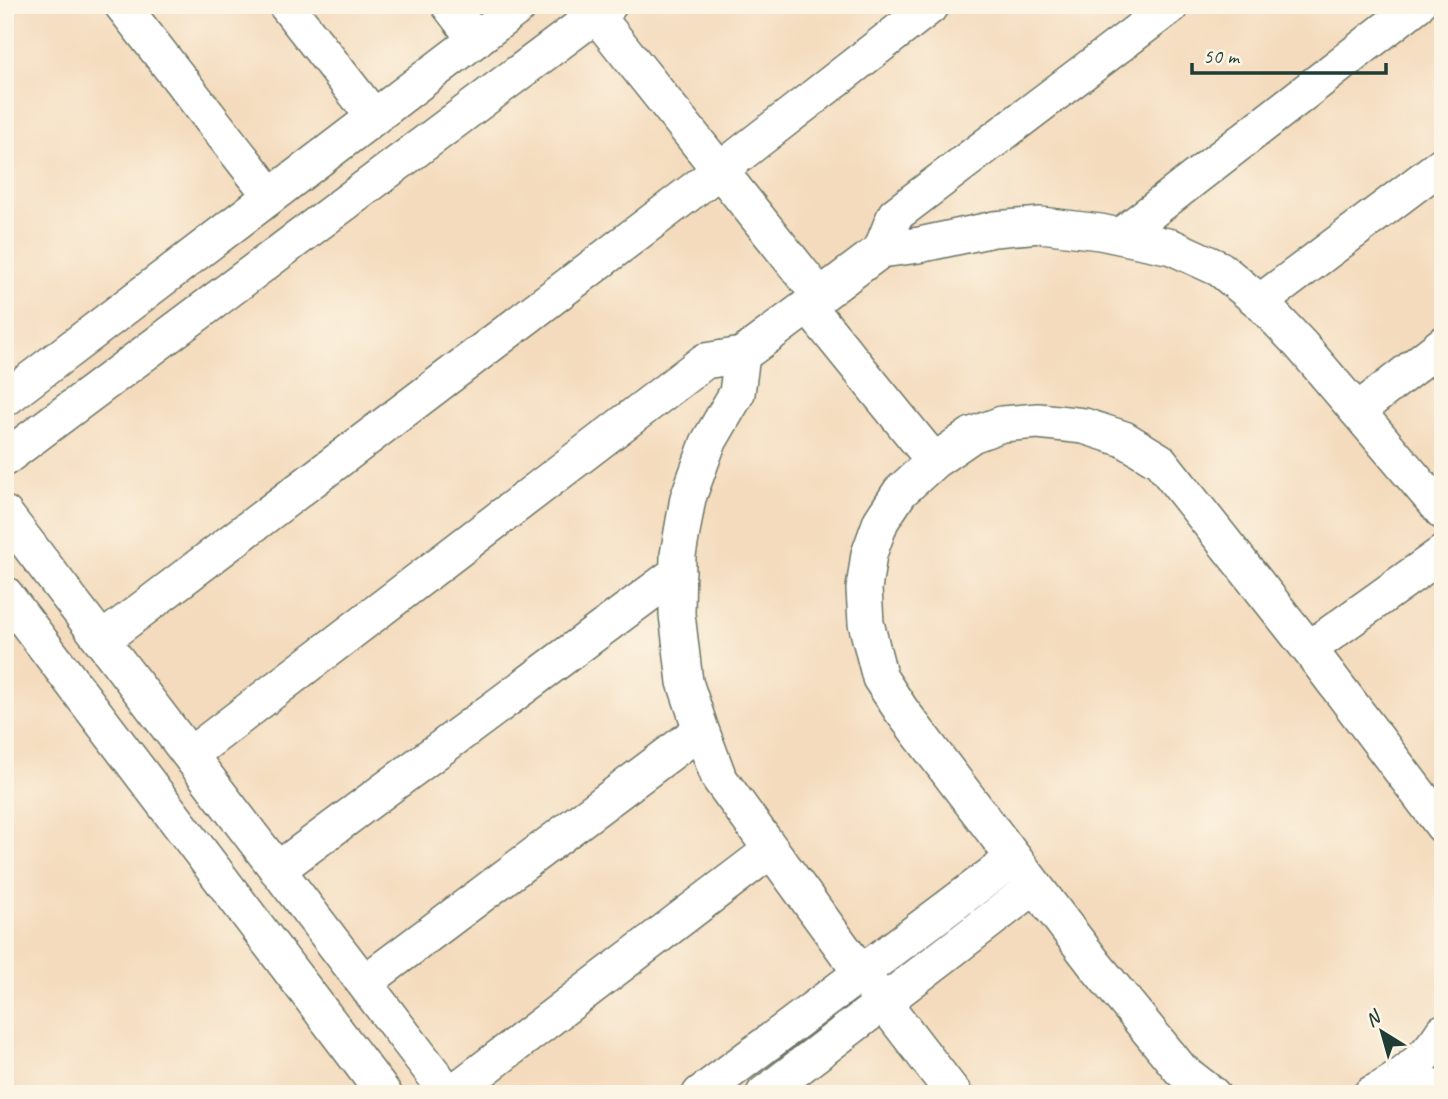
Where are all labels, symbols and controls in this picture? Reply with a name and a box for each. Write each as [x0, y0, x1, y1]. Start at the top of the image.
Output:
scale bar [1192, 32, 1387, 76]
text: 50 m [1203, 43, 1241, 69]
north arrow [1346, 998, 1416, 1068]
text: N [1360, 1004, 1387, 1032]

